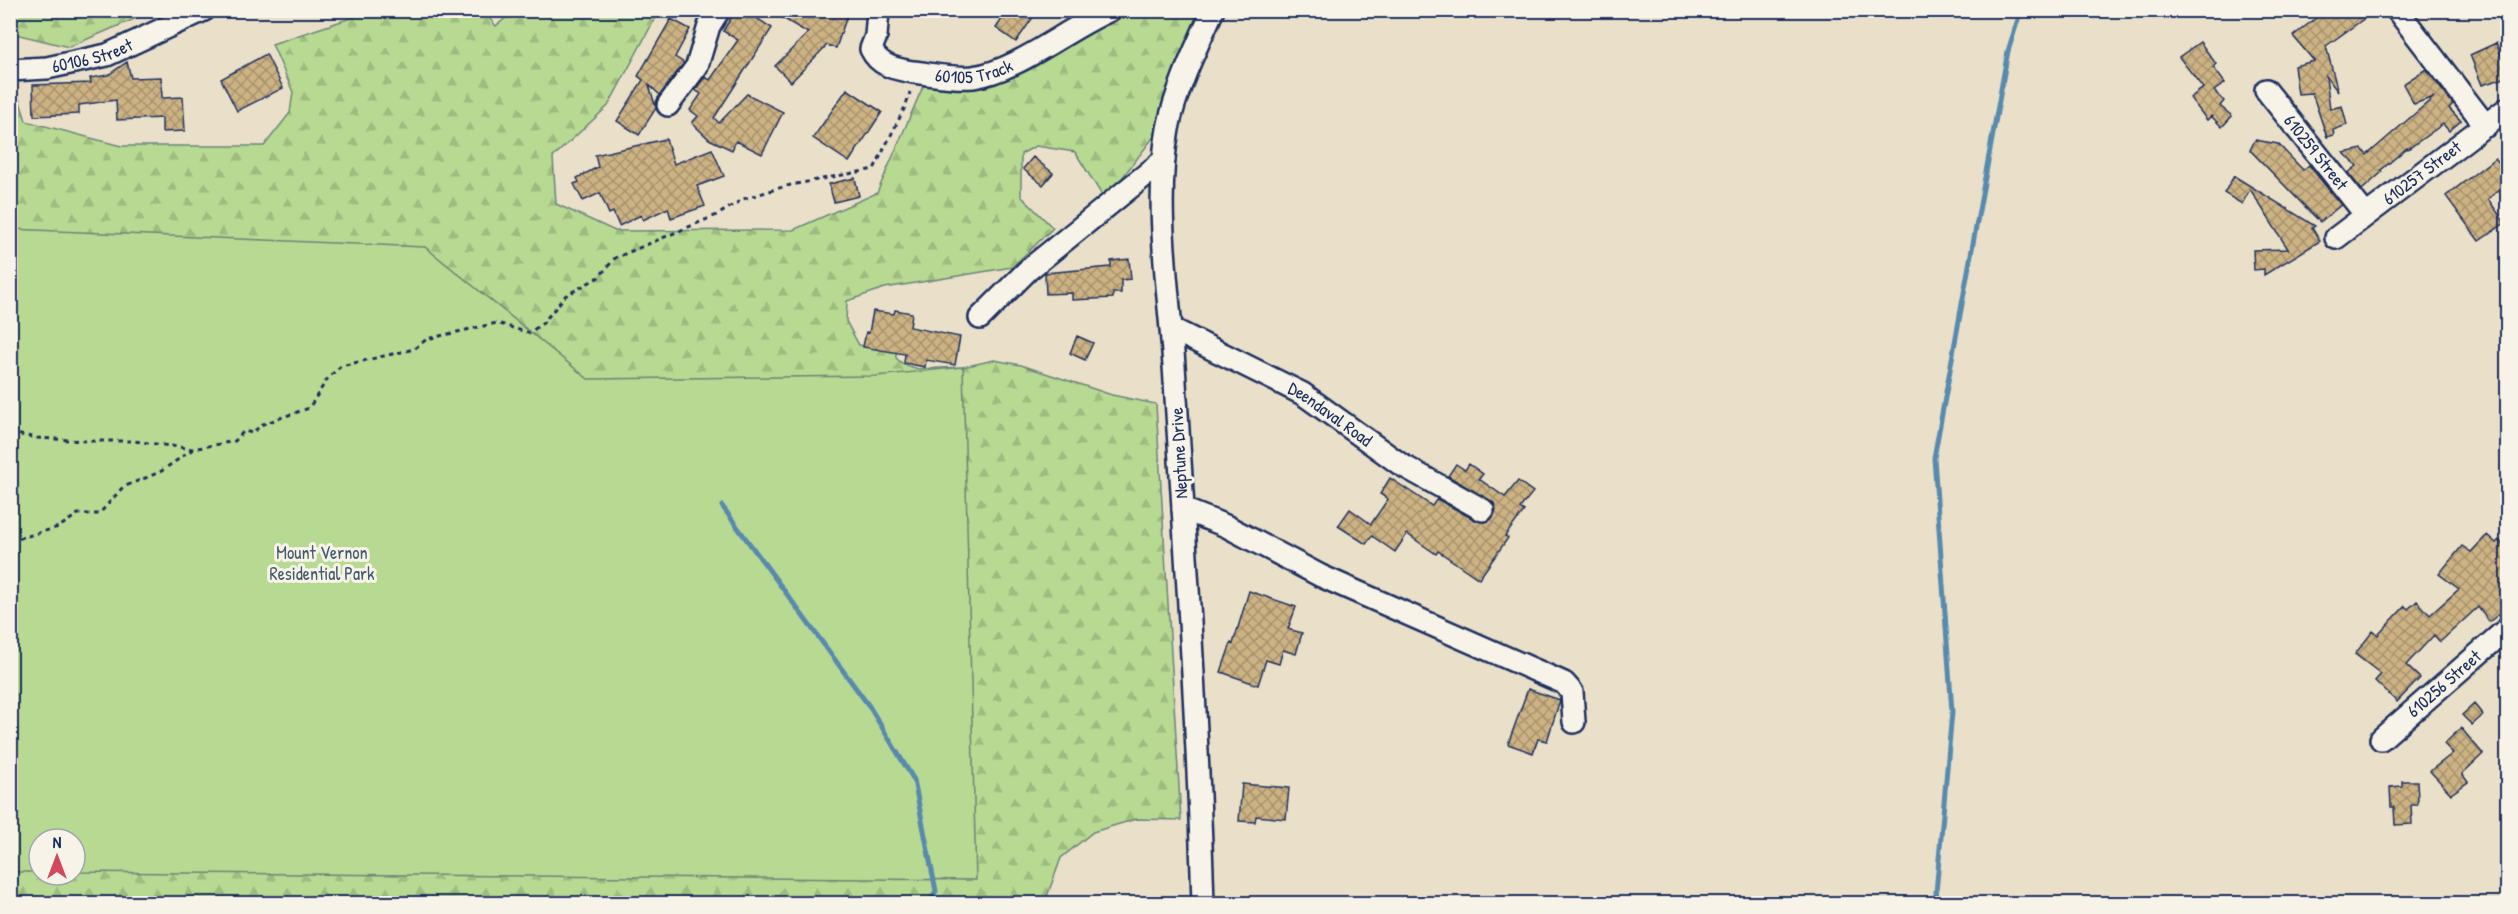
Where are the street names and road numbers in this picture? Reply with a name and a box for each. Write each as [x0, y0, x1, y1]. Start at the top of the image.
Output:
street label: 60106 Street [49, 31, 137, 79]
street label: 60105 Track [934, 53, 1017, 90]
street label: 610259 Street [2278, 109, 2355, 196]
street label: 610257 Street [2377, 134, 2467, 210]
street label: Deendaval Road [1284, 376, 1378, 452]
street label: Neptune Drive [1164, 407, 1193, 499]
street label: 610256 Street [2401, 643, 2487, 723]

